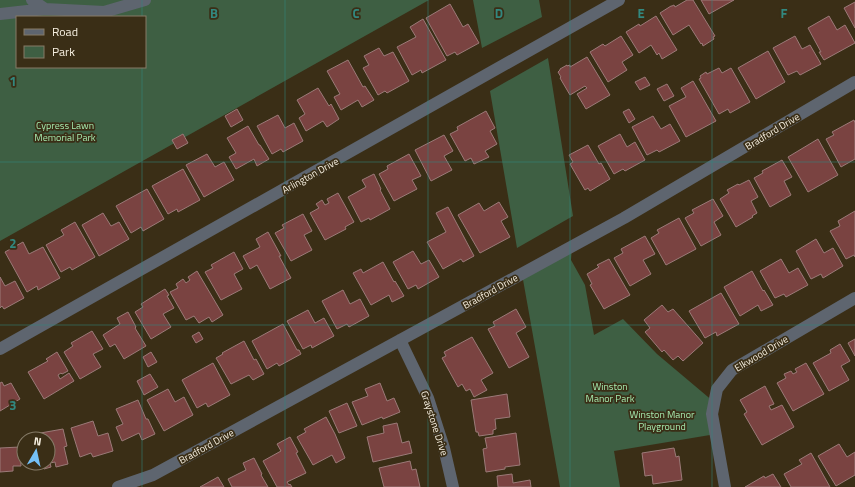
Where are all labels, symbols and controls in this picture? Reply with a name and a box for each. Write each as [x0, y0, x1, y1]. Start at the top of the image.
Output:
text: B [210, 3, 218, 23]
text: C [352, 3, 360, 23]
text: D [495, 3, 503, 23]
text: E [637, 3, 645, 23]
text: F [781, 3, 788, 23]
legend [16, 16, 146, 68]
text: Road [52, 22, 78, 41]
text: Park [52, 42, 75, 61]
text: 1 [9, 71, 17, 91]
street label: Bradford Drive [742, 109, 802, 154]
park label: Cypress Lawn Memorial Park [34, 118, 96, 145]
street label: Arlington Drive [279, 154, 341, 197]
text: 2 [9, 233, 17, 253]
street label: Bradford Drive [460, 270, 521, 313]
street label: Elkwood Drive [732, 332, 791, 375]
park label: Winston Manor Park [586, 379, 635, 406]
street label: Graystone Drive [417, 389, 452, 457]
text: 3 [9, 395, 17, 415]
park label: Winston Manor Playground [630, 407, 695, 434]
street label: Bradford Drive [176, 425, 237, 468]
north arrow [16, 431, 56, 471]
text: N [33, 433, 43, 450]

